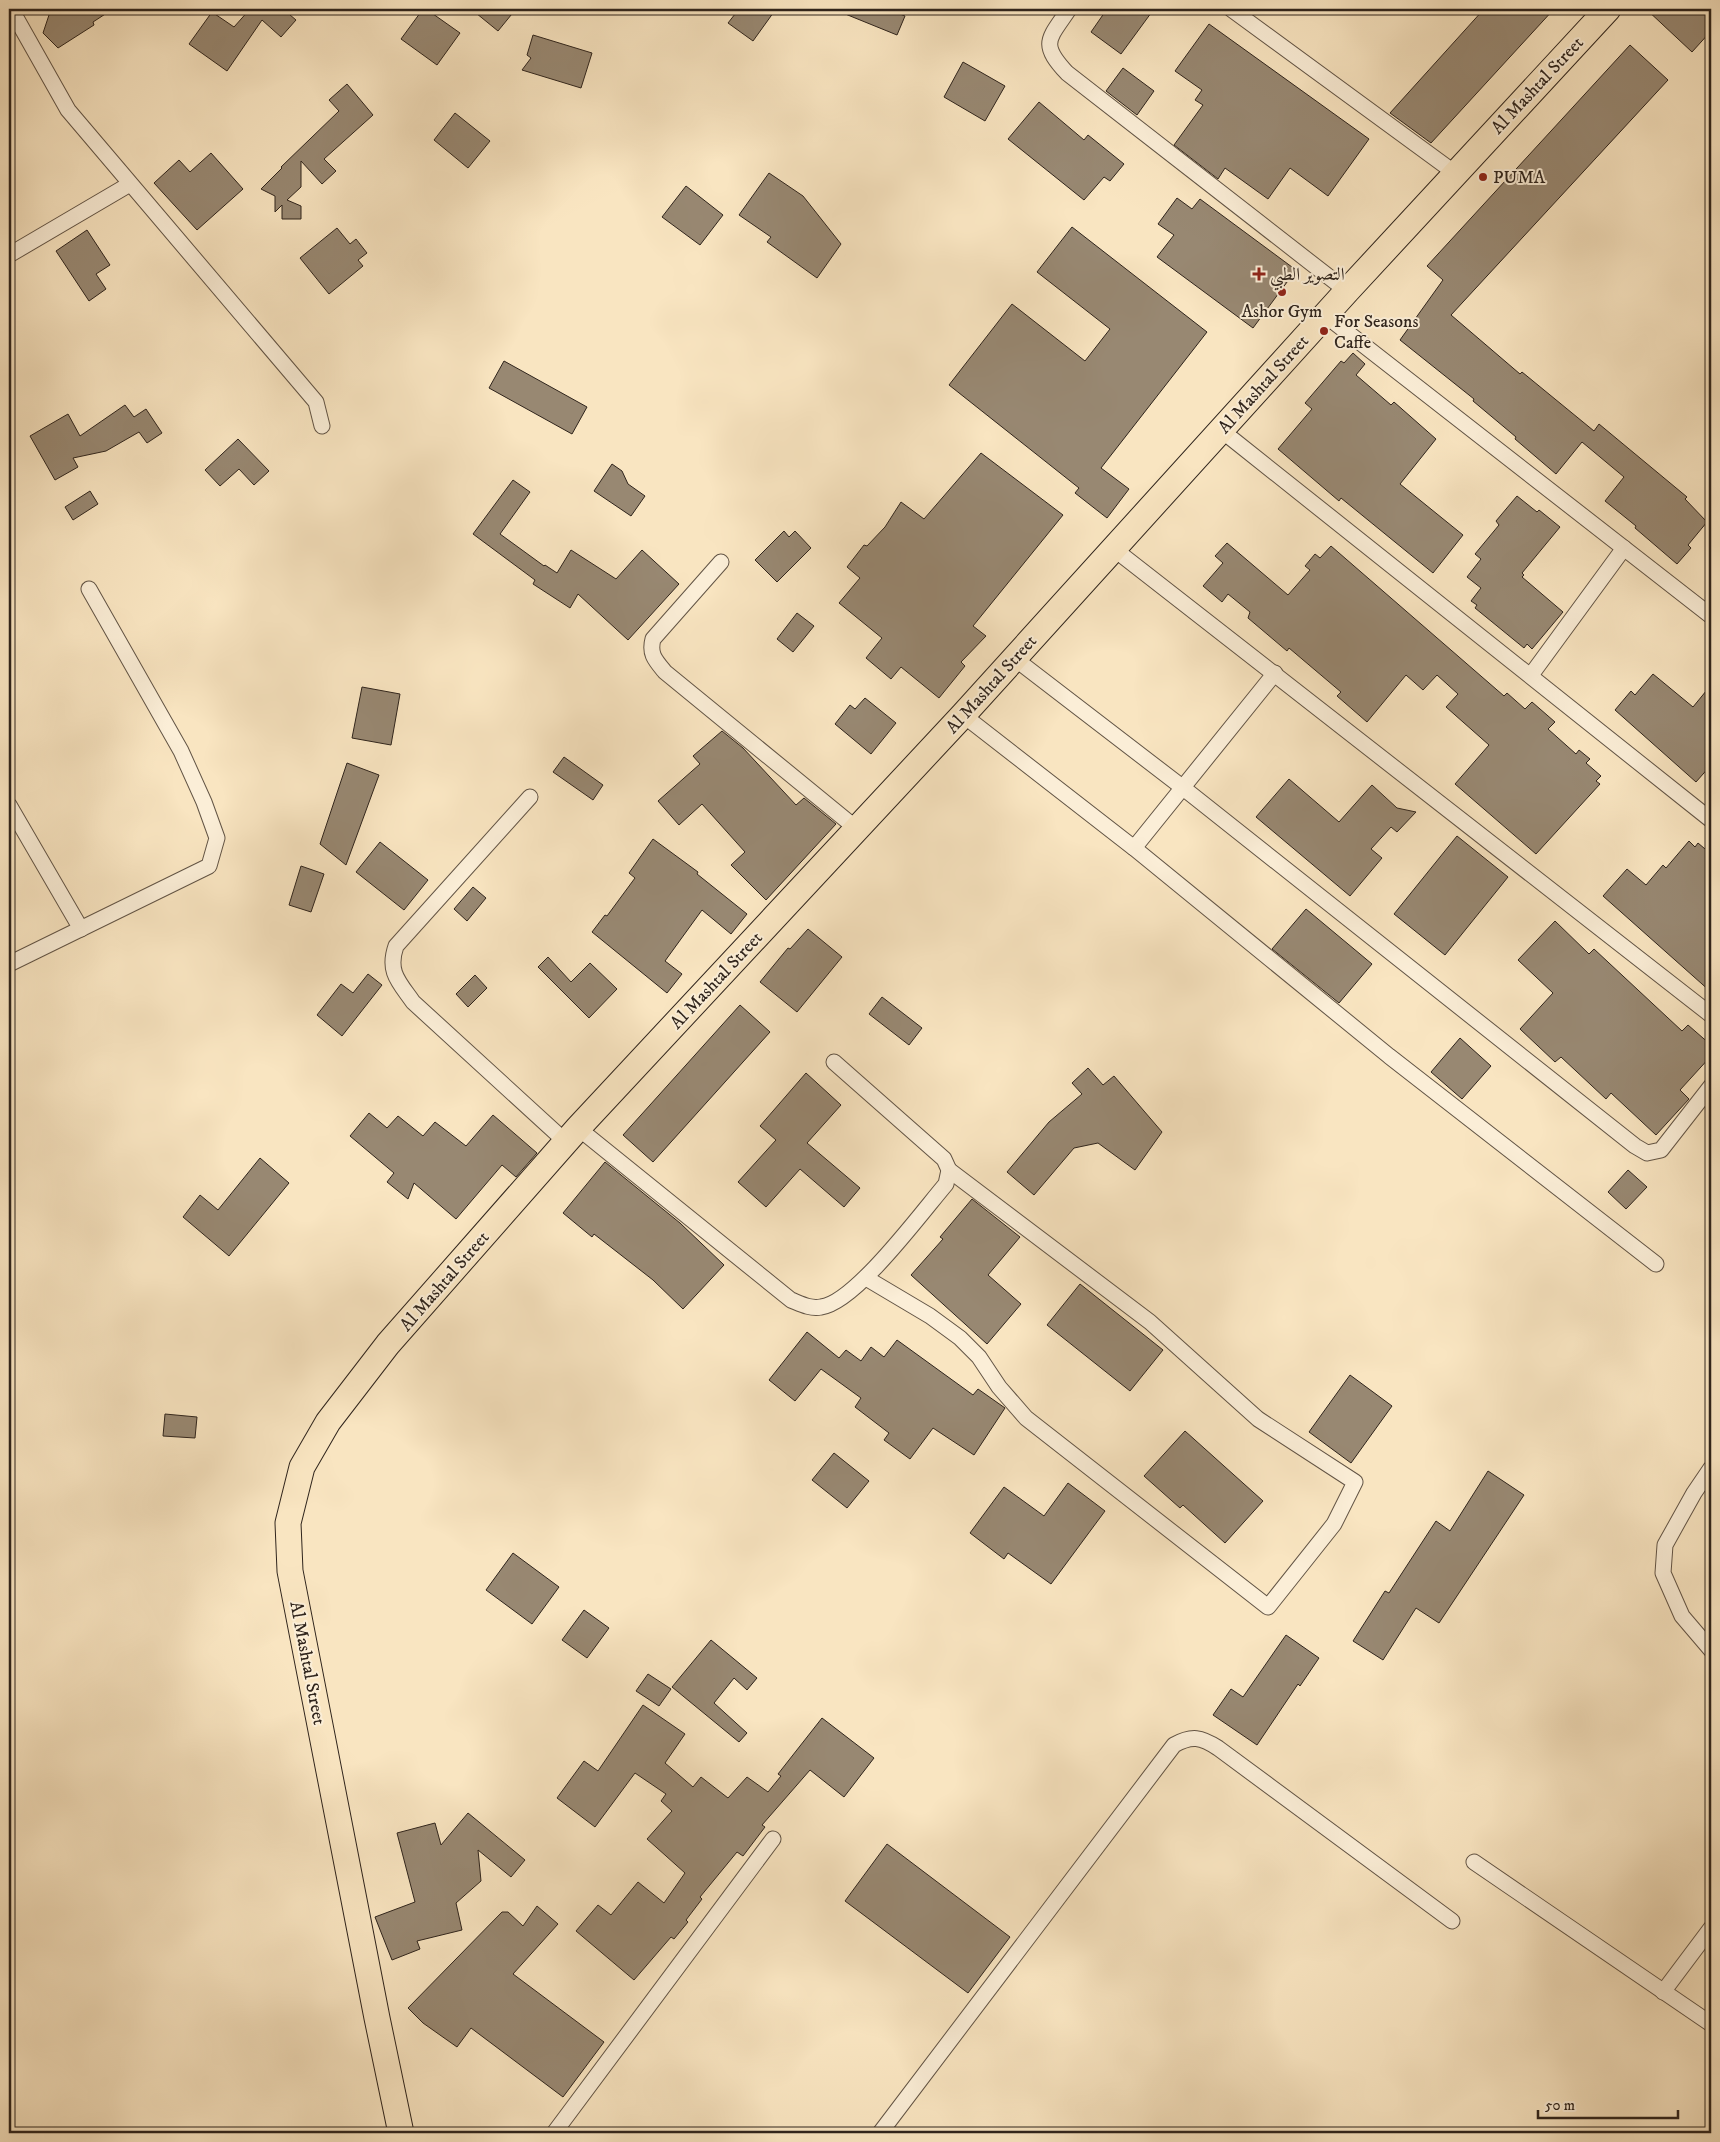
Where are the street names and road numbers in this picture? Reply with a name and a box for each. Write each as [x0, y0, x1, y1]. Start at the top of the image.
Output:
street label: Al Mashtal Street [1487, 32, 1589, 139]
street label: Al Mashtal Street [1214, 331, 1314, 439]
street label: Al Mashtal Street [942, 631, 1042, 739]
street label: Al Mashtal Street [666, 927, 768, 1034]
street label: Al Mashtal Street [395, 1227, 494, 1336]
street label: Al Mashtal Street [284, 1600, 330, 1727]

